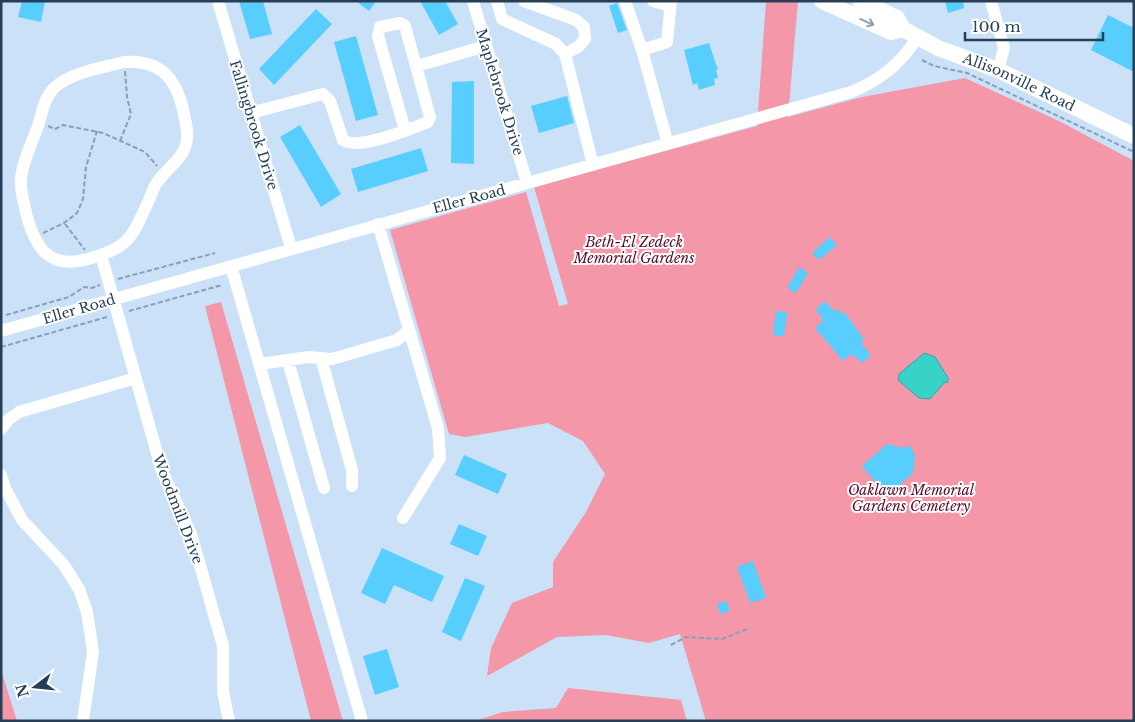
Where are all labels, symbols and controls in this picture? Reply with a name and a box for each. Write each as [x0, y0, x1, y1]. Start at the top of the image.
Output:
scale bar [965, 10, 1102, 42]
one-way arrow [859, 17, 874, 27]
text: 100 m [972, 17, 1021, 36]
street label: Maplebrook Drive [472, 26, 528, 158]
street label: Allisonville Road [960, 49, 1079, 115]
street label: Fallingbrook Drive [226, 58, 282, 192]
street label: Eller Road [431, 180, 508, 217]
park label: Beth-El Zedeck Memorial Gardens [573, 233, 694, 267]
street label: Eller Road [41, 290, 118, 328]
street label: Woodmill Drive [148, 451, 207, 566]
park label: Oaklawn Memorial Gardens Cemetery [848, 481, 975, 515]
north arrow [10, 662, 60, 712]
text: N [12, 682, 33, 699]

